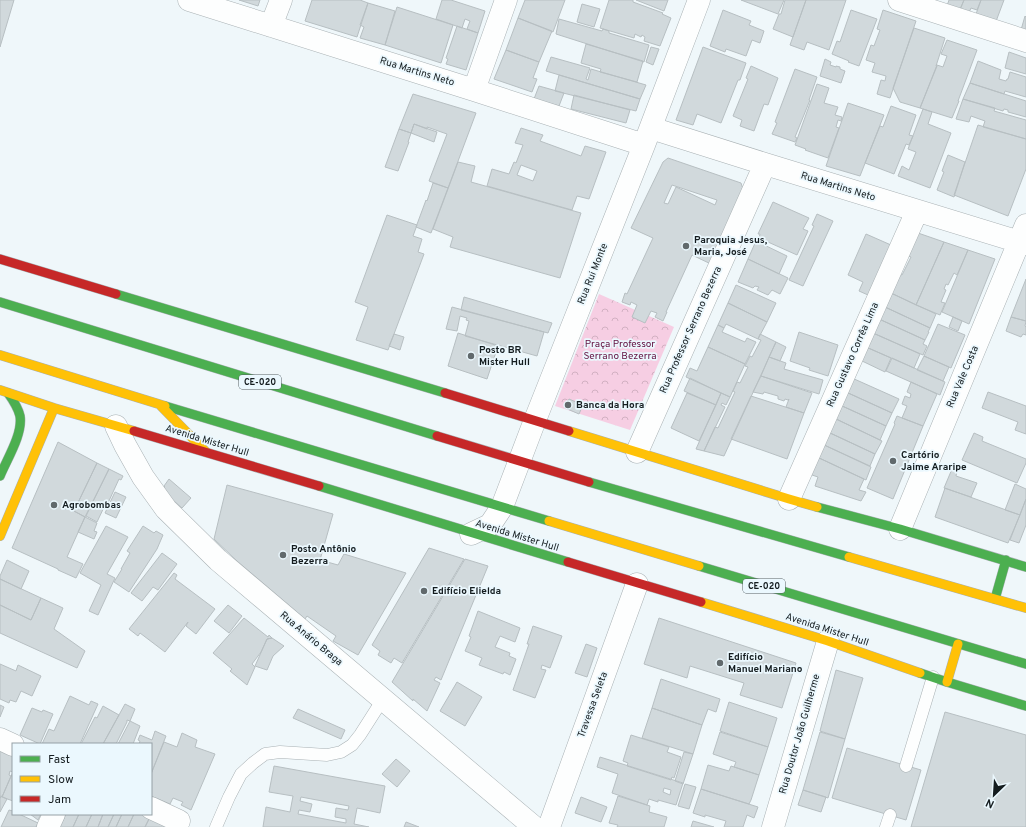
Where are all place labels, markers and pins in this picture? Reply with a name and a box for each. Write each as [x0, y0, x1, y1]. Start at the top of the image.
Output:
place label: Paroquia Jesus, Maria, José [694, 234, 768, 259]
marker: Paroquia Jesus, Maria, José [681, 241, 691, 251]
place label: Posto BR Mister Hull [479, 344, 530, 369]
marker: Posto BR Mister Hull [466, 351, 476, 361]
place label: Banca da Hora [576, 399, 644, 412]
marker: Banca da Hora [563, 400, 573, 410]
place label: Cartório Jaime Araripe [901, 449, 967, 474]
marker: Cartório Jaime Araripe [888, 456, 898, 466]
place label: Agrobombas [62, 499, 121, 512]
marker: Agrobombas [49, 500, 59, 510]
place label: Posto Antônio Bezerra [291, 543, 357, 568]
marker: Posto Antônio Bezerra [278, 550, 288, 560]
place label: Edifício Elielda [432, 585, 501, 598]
marker: Edifício Elielda [419, 586, 429, 596]
place label: Edifício Manuel Mariano [728, 651, 803, 676]
marker: Edifício Manuel Mariano [715, 658, 725, 668]

